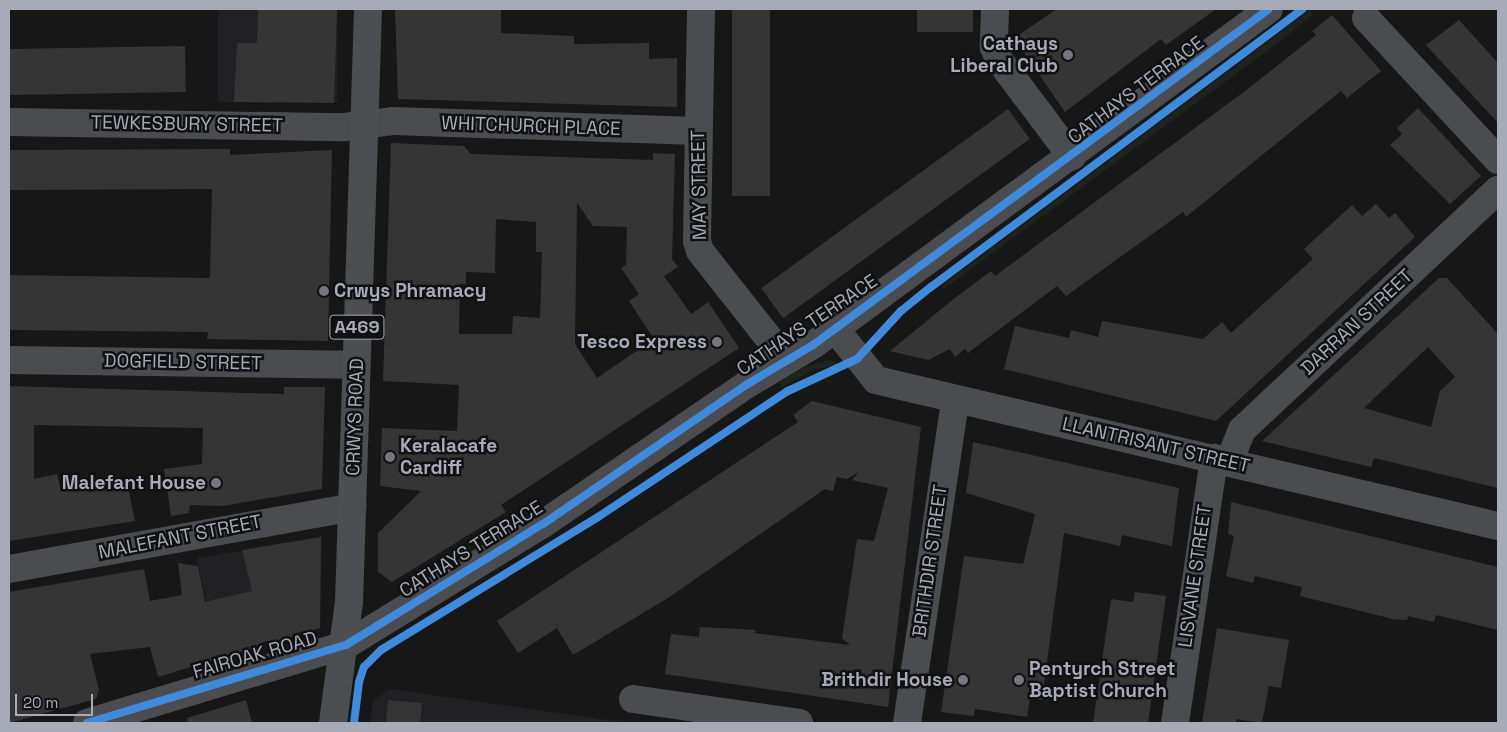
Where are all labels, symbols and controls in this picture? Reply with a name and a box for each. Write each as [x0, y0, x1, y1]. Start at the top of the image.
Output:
street label: CATHAYS TERRACE [1063, 31, 1209, 149]
place label: Cathays Liberal Club [950, 33, 1058, 77]
marker: Cathays Liberal Club [1062, 49, 1074, 61]
street label: TEWKESBURY STREET [91, 111, 283, 137]
street label: WHITCHURCH PLACE [441, 111, 621, 141]
street label: MAY STREET [687, 130, 711, 240]
street label: DARRAN STREET [1296, 264, 1418, 380]
street label: CATHAYS TERRACE [732, 269, 882, 381]
place label: Crwys Phramacy [334, 280, 486, 302]
marker: Crwys Phramacy [318, 285, 330, 297]
road number: A469 [328, 312, 386, 342]
place label: Tesco Express [577, 331, 707, 353]
marker: Tesco Express [711, 336, 723, 348]
street label: DOGFIELD STREET [104, 349, 262, 375]
street label: CRWYS ROAD [342, 358, 368, 476]
street label: LLANTRISANT STREET [1060, 412, 1252, 478]
place label: Keralacafe Cardiff [400, 435, 497, 479]
marker: Keralacafe Cardiff [384, 451, 396, 463]
place label: Malefant House [62, 472, 206, 494]
marker: Malefant House [210, 477, 222, 489]
street label: BRITHDIR STREET [908, 483, 952, 639]
street label: CATHAYS TERRACE [395, 496, 547, 602]
street label: LISVANE STREET [1174, 503, 1216, 649]
street label: MALEFANT STREET [96, 510, 264, 564]
street label: FAIROAK ROAD [190, 626, 320, 684]
place label: Pentyrch Street Baptist Church [1029, 658, 1176, 702]
place label: Brithdir House [821, 669, 953, 691]
marker: Brithdir House [957, 674, 969, 686]
marker: Pentyrch Street Baptist Church [1013, 674, 1025, 686]
scale bar [18, 684, 95, 716]
text: 20 m [23, 693, 58, 712]

